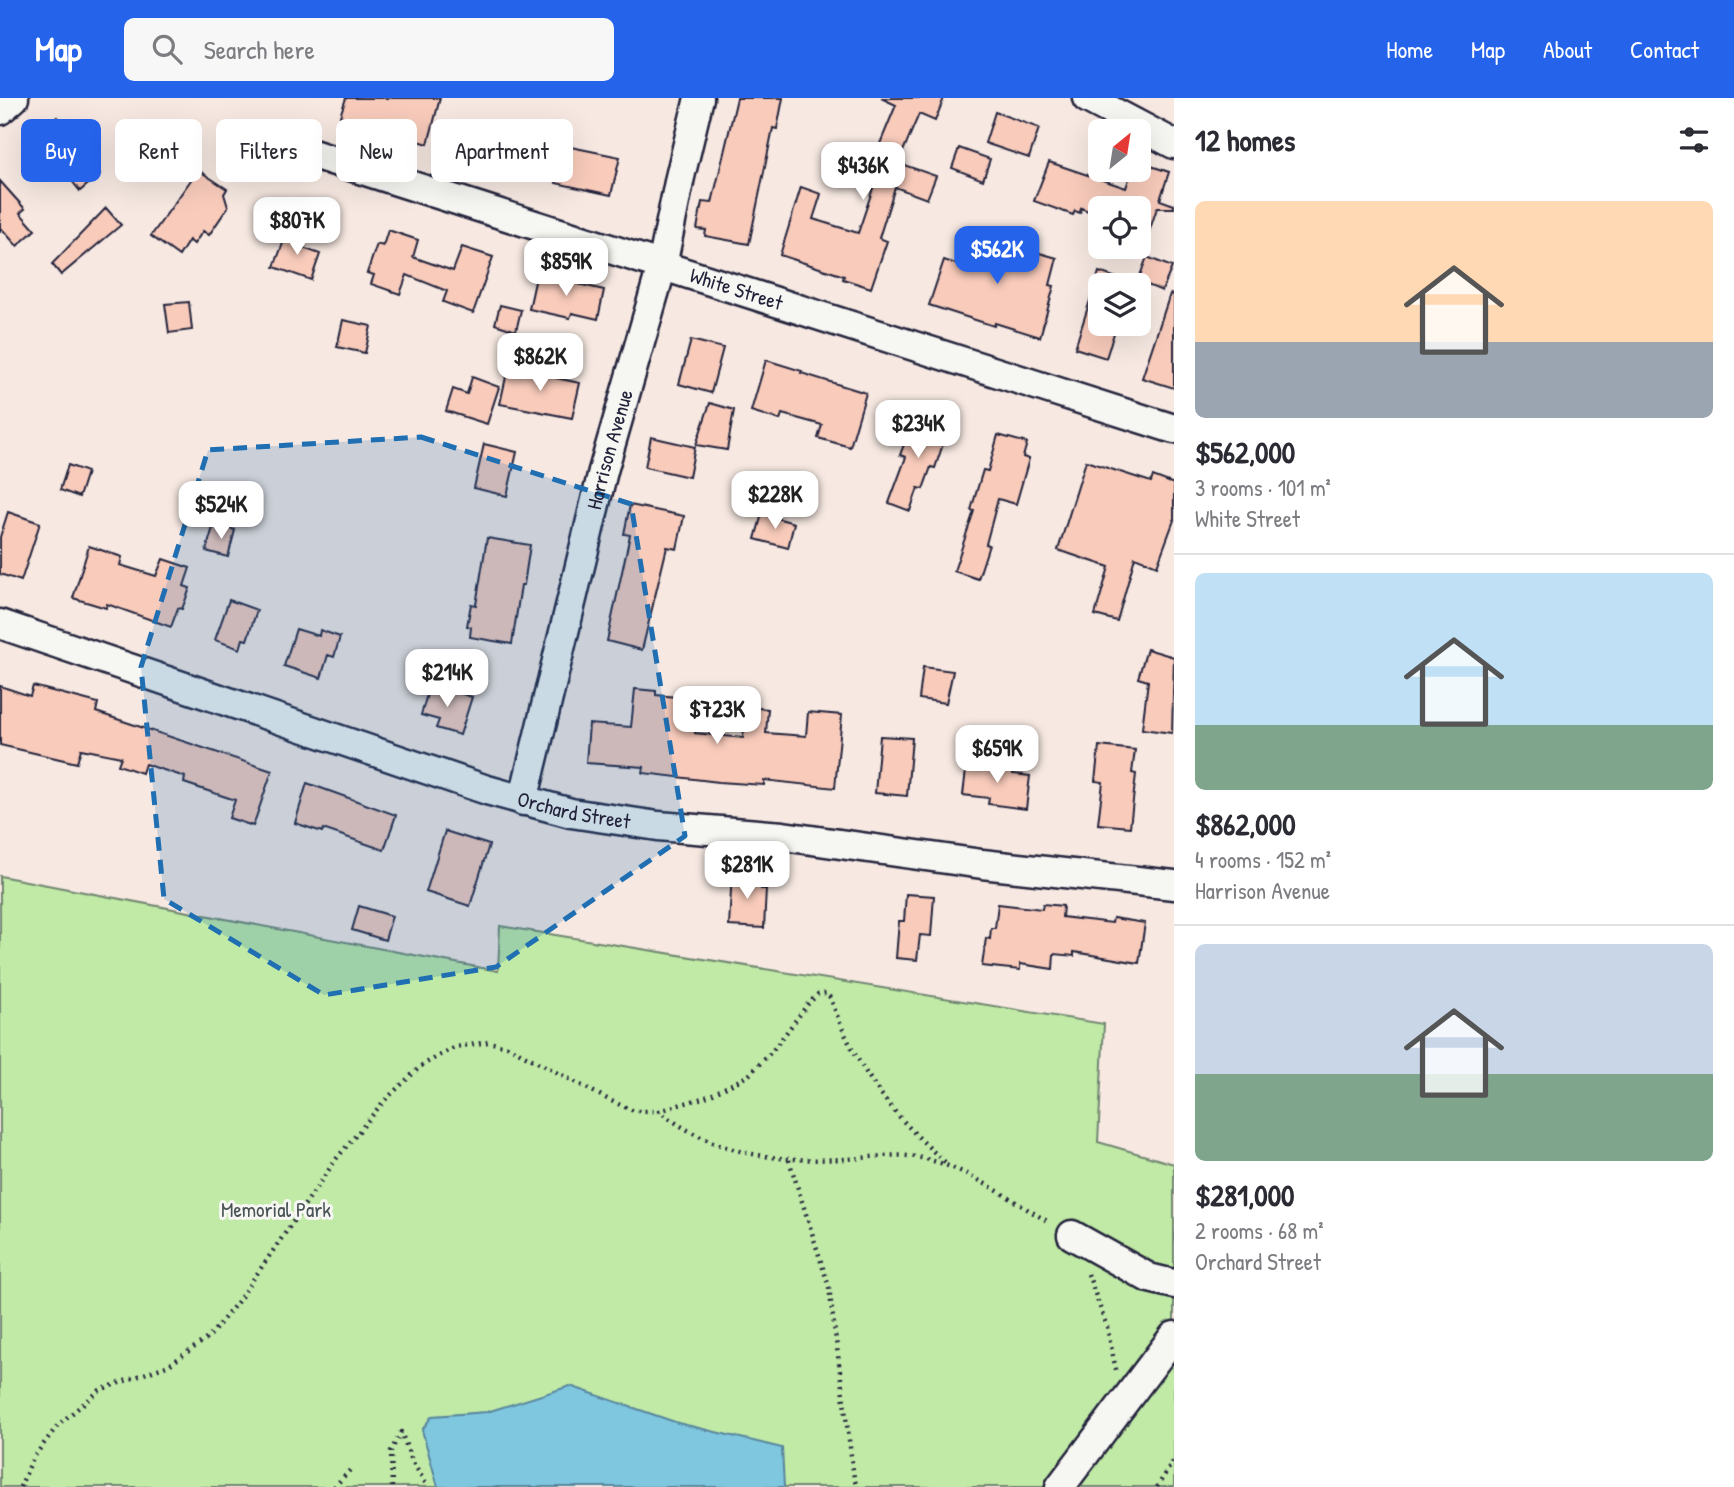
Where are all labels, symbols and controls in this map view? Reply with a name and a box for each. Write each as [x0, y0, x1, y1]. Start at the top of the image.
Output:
search box [124, 18, 614, 81]
text: Map [35, 27, 82, 71]
icon: search [148, 30, 186, 68]
text: Search here [204, 32, 315, 67]
text: Home [1386, 33, 1433, 65]
text: Map [1471, 33, 1505, 65]
text: About [1543, 33, 1592, 65]
text: Contact [1630, 33, 1699, 65]
chip: Buy [21, 119, 101, 182]
chip: Rent [115, 119, 202, 182]
chip: Filters [216, 119, 322, 182]
chip: New [336, 119, 417, 182]
chip: Apartment [431, 119, 573, 182]
north arrow [1088, 119, 1152, 182]
map controls [1088, 119, 1151, 336]
text: 12 homes [1195, 120, 1295, 160]
icon: filters [1675, 121, 1713, 159]
pin: $436K [814, 142, 912, 202]
text: $436K [837, 149, 889, 180]
button: locate [1088, 196, 1151, 259]
pin: $807K [248, 198, 346, 257]
text: $807K [269, 204, 325, 235]
pin: $562K [948, 226, 1046, 286]
text: $562K [970, 233, 1024, 264]
pin: $859K [517, 238, 615, 298]
text: $859K [540, 245, 592, 276]
icon: home [1391, 247, 1517, 373]
street label: White Street [686, 260, 787, 317]
button: layers [1088, 273, 1151, 336]
pin: $862K [491, 334, 589, 393]
text: $862K [513, 340, 567, 371]
street label: Harrison Avenue [579, 386, 640, 512]
pin: $234K [869, 400, 967, 460]
text: $234K [891, 407, 945, 438]
text: $562,000 [1195, 432, 1295, 472]
pin: $228K [726, 472, 824, 531]
text: 3 rooms · 101 m² [1195, 472, 1331, 503]
text: $228K [747, 478, 803, 509]
pin: $524K [172, 482, 270, 541]
text: $524K [195, 488, 247, 519]
text: White Street [1195, 503, 1300, 534]
icon: home [1391, 619, 1517, 745]
pin: $214K [398, 650, 496, 709]
text: $214K [421, 656, 473, 687]
pin: $723K [668, 686, 766, 746]
text: $723K [689, 693, 745, 724]
pin: $659K [948, 726, 1046, 785]
text: $659K [971, 732, 1023, 763]
street label: Orchard Street [514, 784, 633, 836]
text: $862,000 [1195, 804, 1296, 844]
pin: $281K [698, 842, 796, 901]
text: 4 rooms · 152 m² [1195, 844, 1331, 875]
text: $281K [721, 848, 773, 879]
text: Harrison Avenue [1195, 875, 1330, 906]
icon: home [1391, 990, 1517, 1116]
text: $281,000 [1195, 1175, 1295, 1215]
park label: Memorial Park [221, 1195, 331, 1224]
text: 2 rooms · 68 m² [1195, 1215, 1323, 1246]
text: Orchard Street [1195, 1246, 1321, 1277]

